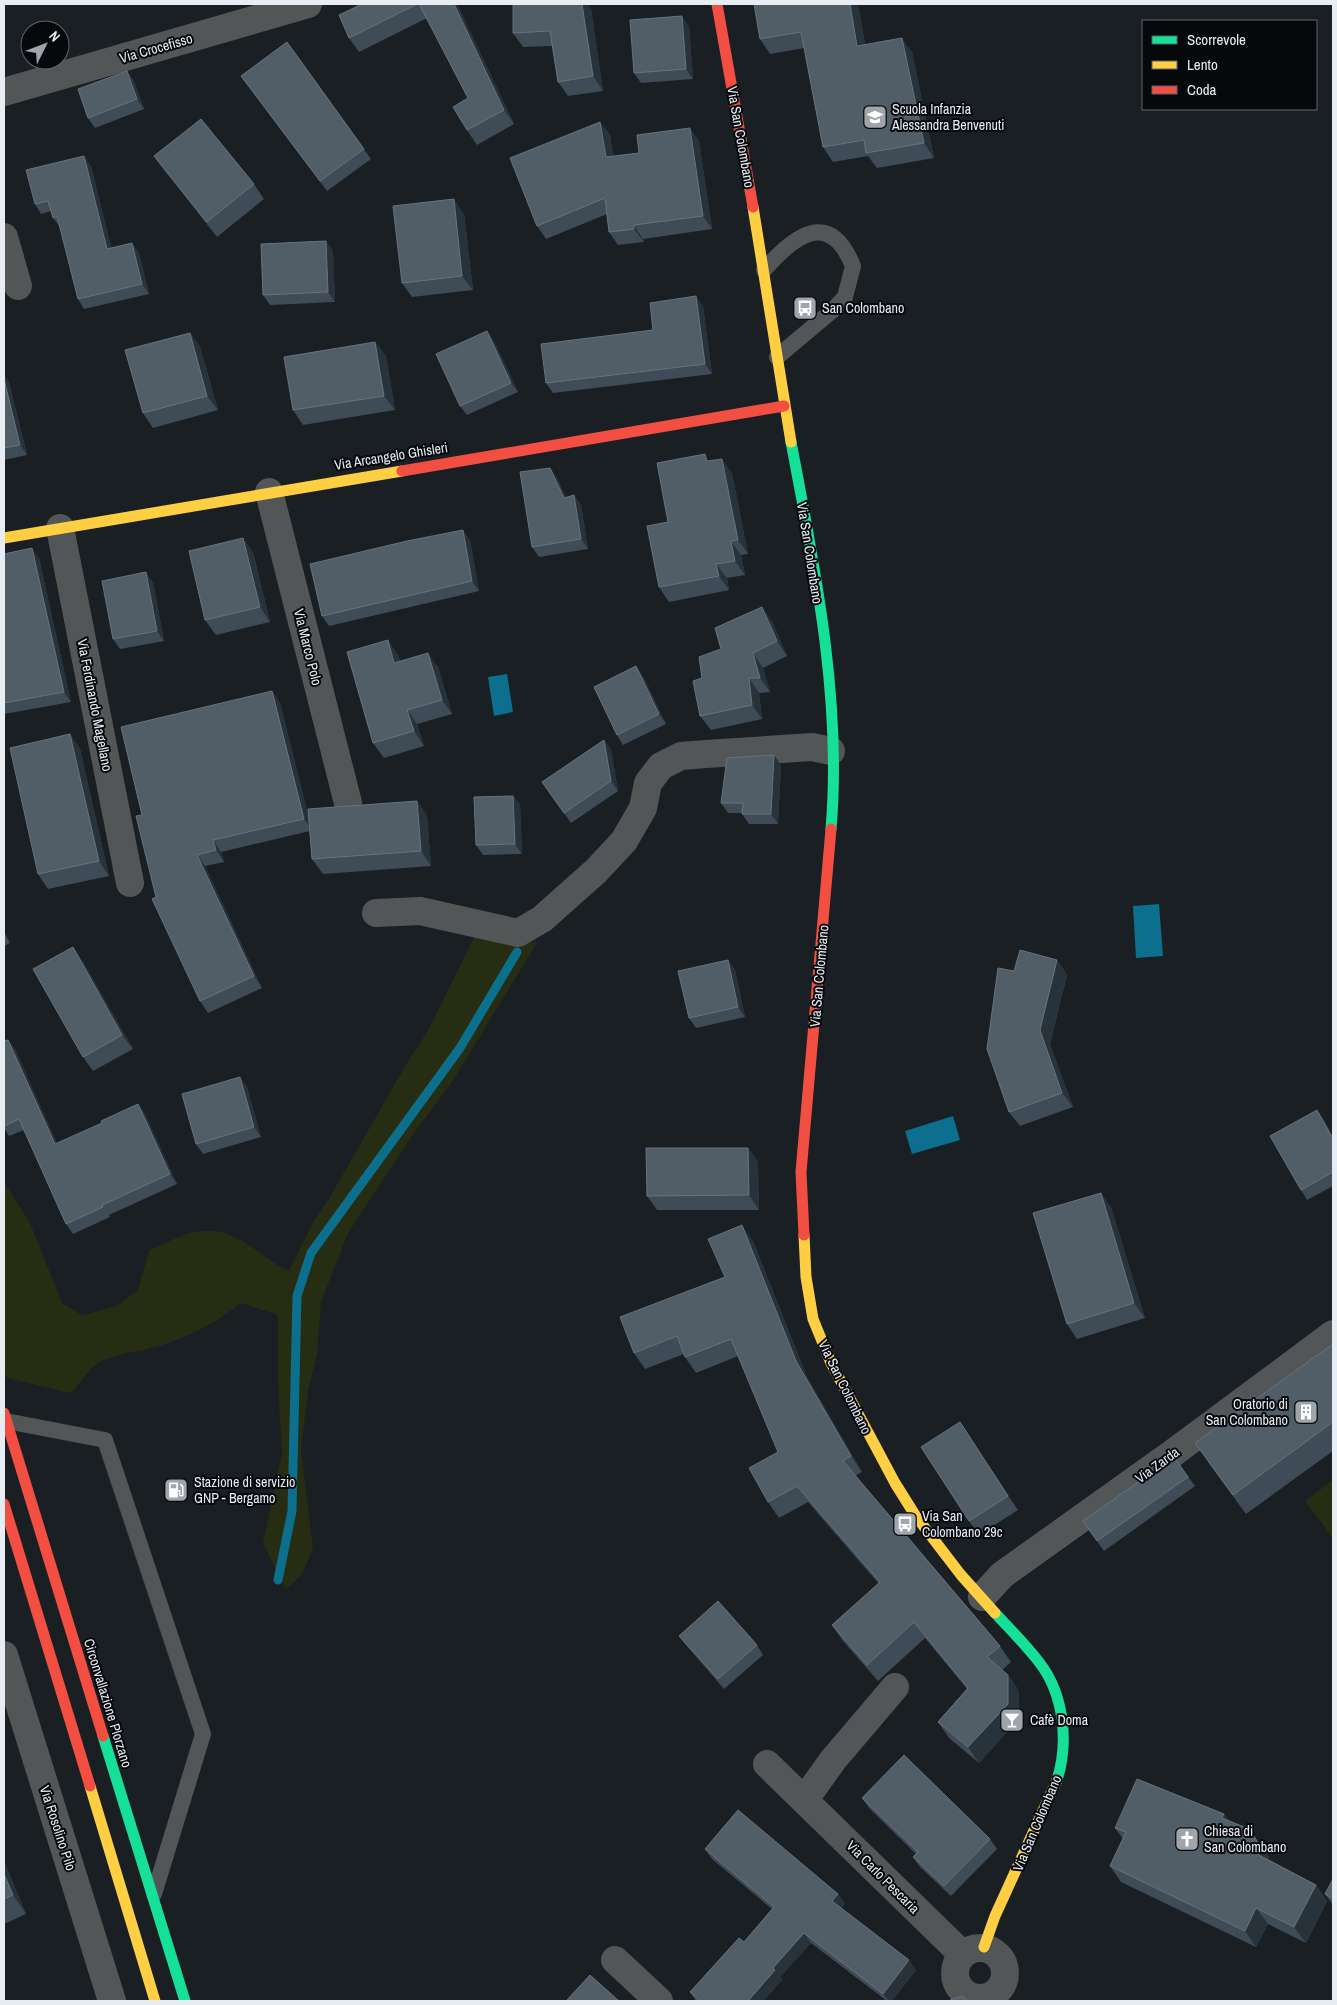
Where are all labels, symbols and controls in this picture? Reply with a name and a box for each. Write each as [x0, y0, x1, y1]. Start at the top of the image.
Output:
north arrow [20, 20, 70, 70]
legend [1142, 20, 1317, 110]
text: N [45, 27, 64, 45]
street label: Via Crocefisso [117, 29, 195, 67]
text: Scorrevole [1187, 29, 1246, 50]
text: Lento [1187, 54, 1218, 75]
text: Coda [1187, 79, 1217, 100]
street label: Via San Colombano [723, 85, 759, 189]
place label: Scuola Infanzia Alessandra Benvenuti [891, 100, 1004, 134]
school or university icon: Scuola Infanzia Alessandra Benvenuti [862, 104, 888, 130]
bus stop icon: San Colombano [792, 295, 818, 321]
place label: San Colombano [822, 299, 904, 317]
street label: Via Arcangelo Ghisleri [333, 438, 449, 474]
street label: Via San Colombano [793, 501, 827, 605]
street label: Via Marco Polo [290, 607, 326, 687]
street label: Via Ferdinando Magellano [73, 637, 117, 773]
street label: Via San Colombano [806, 924, 832, 1028]
street label: Via San Colombano [814, 1337, 876, 1437]
place label: Oratorio di San Colombano [1206, 1395, 1288, 1429]
building icon: Oratorio di San Colombano [1293, 1399, 1319, 1425]
street label: Via Zarda [1131, 1443, 1183, 1487]
place label: Stazione di servizio GNP - Bergamo [194, 1473, 295, 1507]
fuel station icon: Stazione di servizio GNP - Bergamo [163, 1477, 189, 1503]
place label: Via San Colombano 29c [922, 1507, 1003, 1541]
bus stop icon: Via San Colombano 29c [892, 1511, 918, 1537]
street label: Circonvallazione Plorzano [80, 1636, 136, 1770]
bar icon: Cafè Doma [999, 1707, 1025, 1733]
place label: Cafè Doma [1030, 1711, 1089, 1729]
street label: Via San Colombano [1009, 1772, 1065, 1874]
street label: Via Rosolino Pilo [36, 1783, 80, 1873]
place label: Chiesa di San Colombano [1204, 1822, 1286, 1856]
church icon: Chiesa di San Colombano [1174, 1826, 1200, 1852]
street label: Via Carlo Pescaria [843, 1837, 924, 1918]

